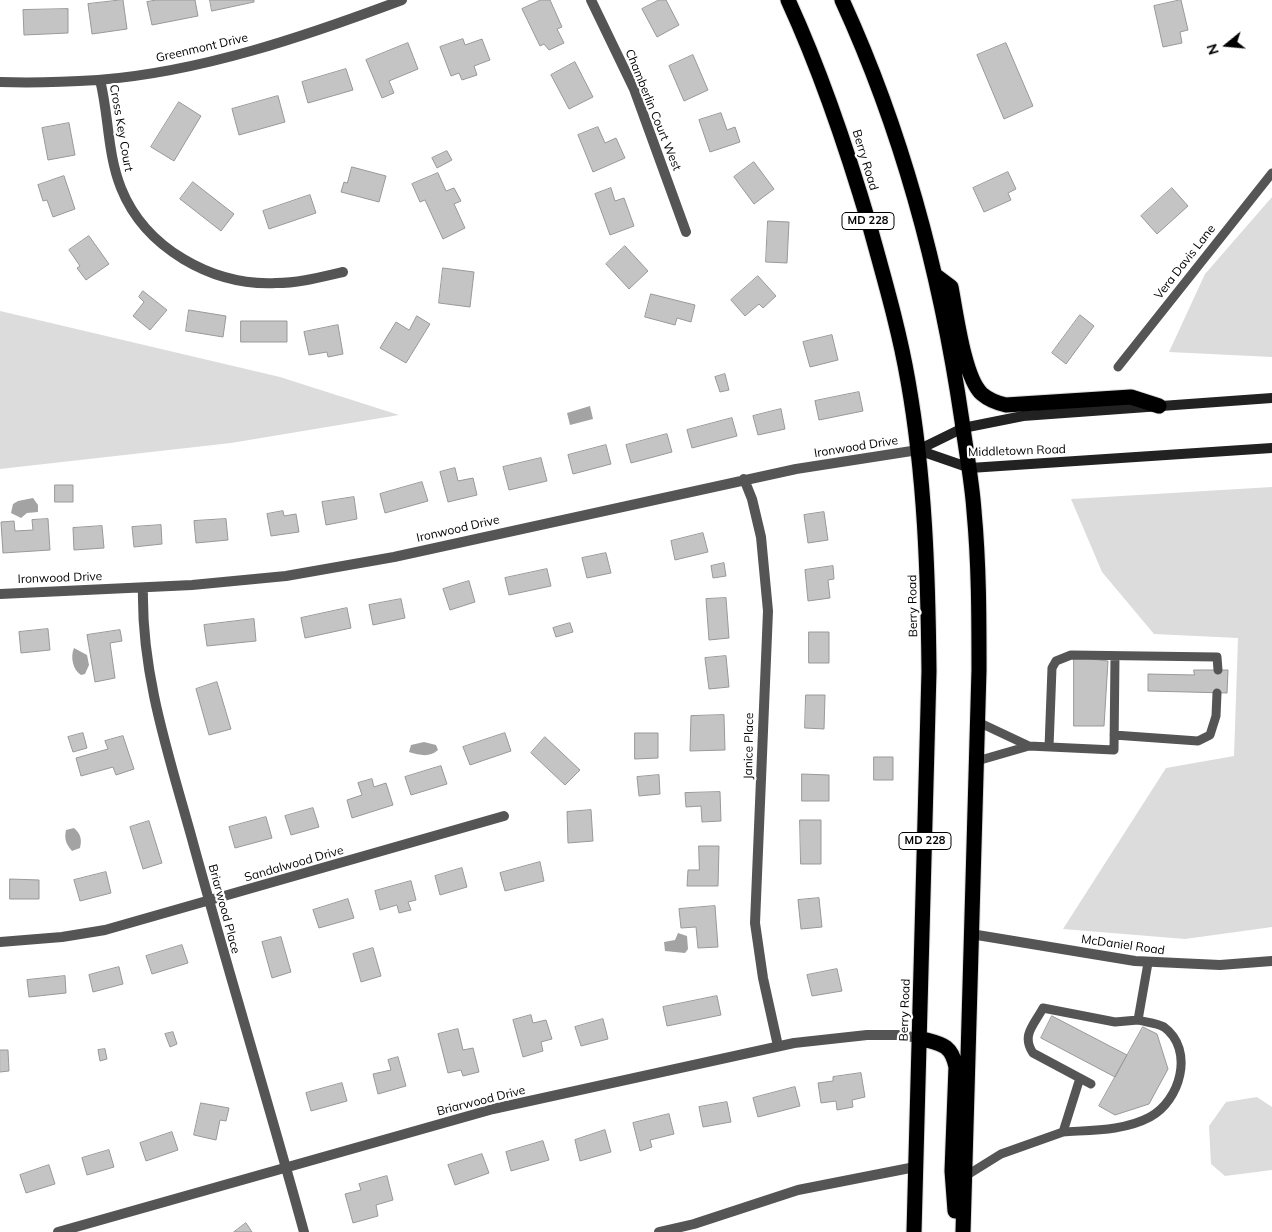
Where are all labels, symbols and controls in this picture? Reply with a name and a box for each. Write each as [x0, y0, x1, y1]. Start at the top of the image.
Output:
north arrow [1202, 20, 1252, 70]
street label: Greenmont Drive [155, 30, 249, 66]
text: N [1203, 42, 1223, 57]
street label: Chamberlin Court West [622, 47, 684, 173]
street label: Cross Key Court [106, 83, 136, 173]
street label: Berry Road [849, 128, 881, 192]
road number: MD 228 [842, 212, 894, 230]
street label: Vera Davis Lane [1151, 222, 1219, 302]
street label: Ironwood Drive [813, 433, 899, 461]
street label: Middletown Road [968, 442, 1066, 460]
street label: Ironwood Drive [415, 512, 501, 546]
street label: Ironwood Drive [17, 569, 103, 587]
street label: Berry Road [905, 575, 921, 637]
street label: Janice Place [741, 713, 757, 779]
road number: MD 228 [899, 832, 951, 849]
street label: Sandalwood Drive [243, 843, 345, 885]
street label: Briarwood Place [205, 863, 243, 955]
street label: McDaniel Road [1080, 932, 1166, 958]
street label: Berry Road [897, 978, 913, 1042]
street label: Briarwood Drive [435, 1083, 527, 1119]

